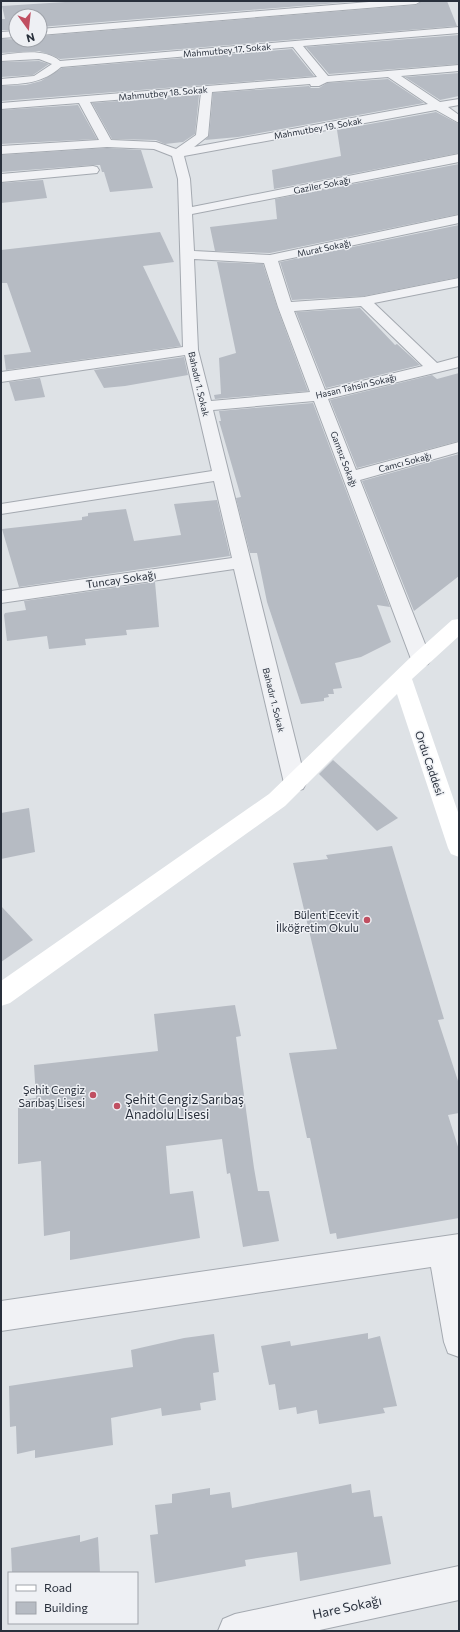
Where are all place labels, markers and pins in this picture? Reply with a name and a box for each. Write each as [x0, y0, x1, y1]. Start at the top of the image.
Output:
place label: Bülent Ecevit İlköğretim Okulu [276, 908, 359, 934]
marker: Bülent Ecevit İlköğretim Okulu [362, 915, 372, 925]
place label: Şehit Cengiz Sarıbaş Lisesi [18, 1083, 86, 1109]
marker: Şehit Cengiz Sarıbaş Lisesi [88, 1090, 98, 1100]
place label: Şehit Cengiz Sarıbaş Anadolu Lisesi [125, 1091, 244, 1122]
marker: Şehit Cengiz Sarıbaş Anadolu Lisesi [112, 1101, 122, 1111]

